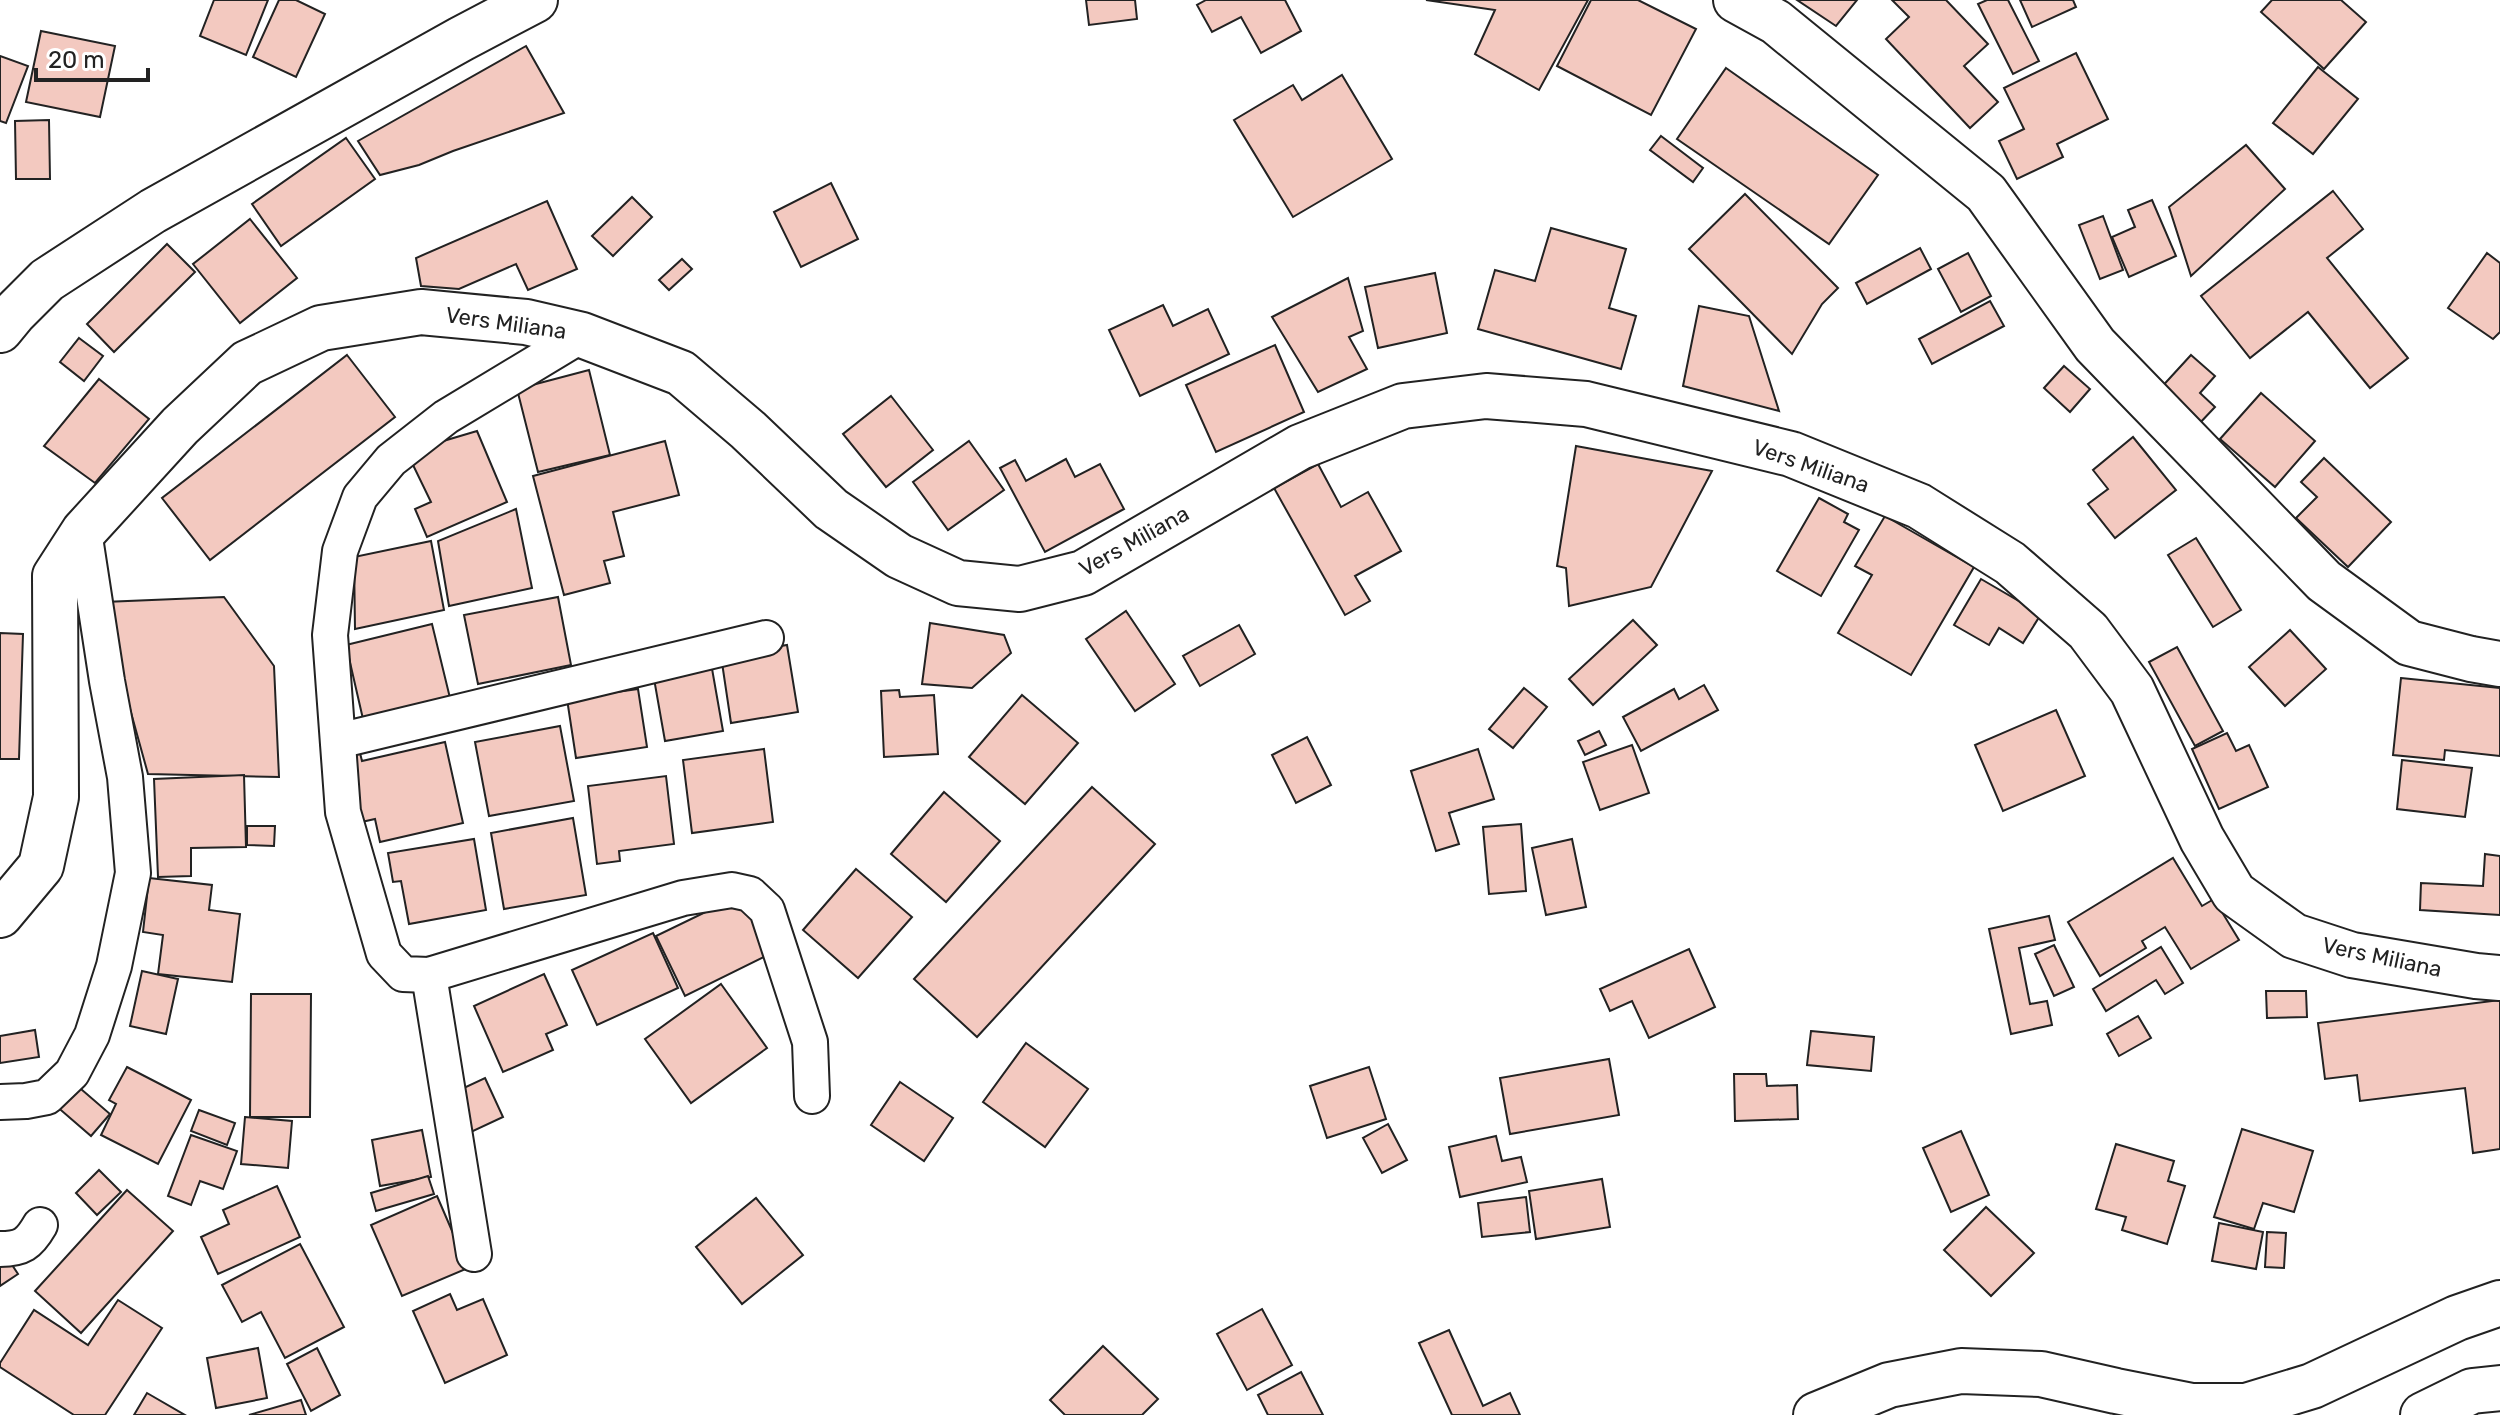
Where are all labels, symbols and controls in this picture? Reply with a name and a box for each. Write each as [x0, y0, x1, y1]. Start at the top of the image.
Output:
scale bar [36, 32, 148, 82]
text: 20 m [48, 46, 105, 74]
street label: Vers Miliana [444, 301, 568, 345]
street label: Vers Miliana [1749, 433, 1873, 499]
street label: Vers Miliana [1074, 500, 1194, 582]
street label: Vers Miliana [2320, 931, 2444, 983]

